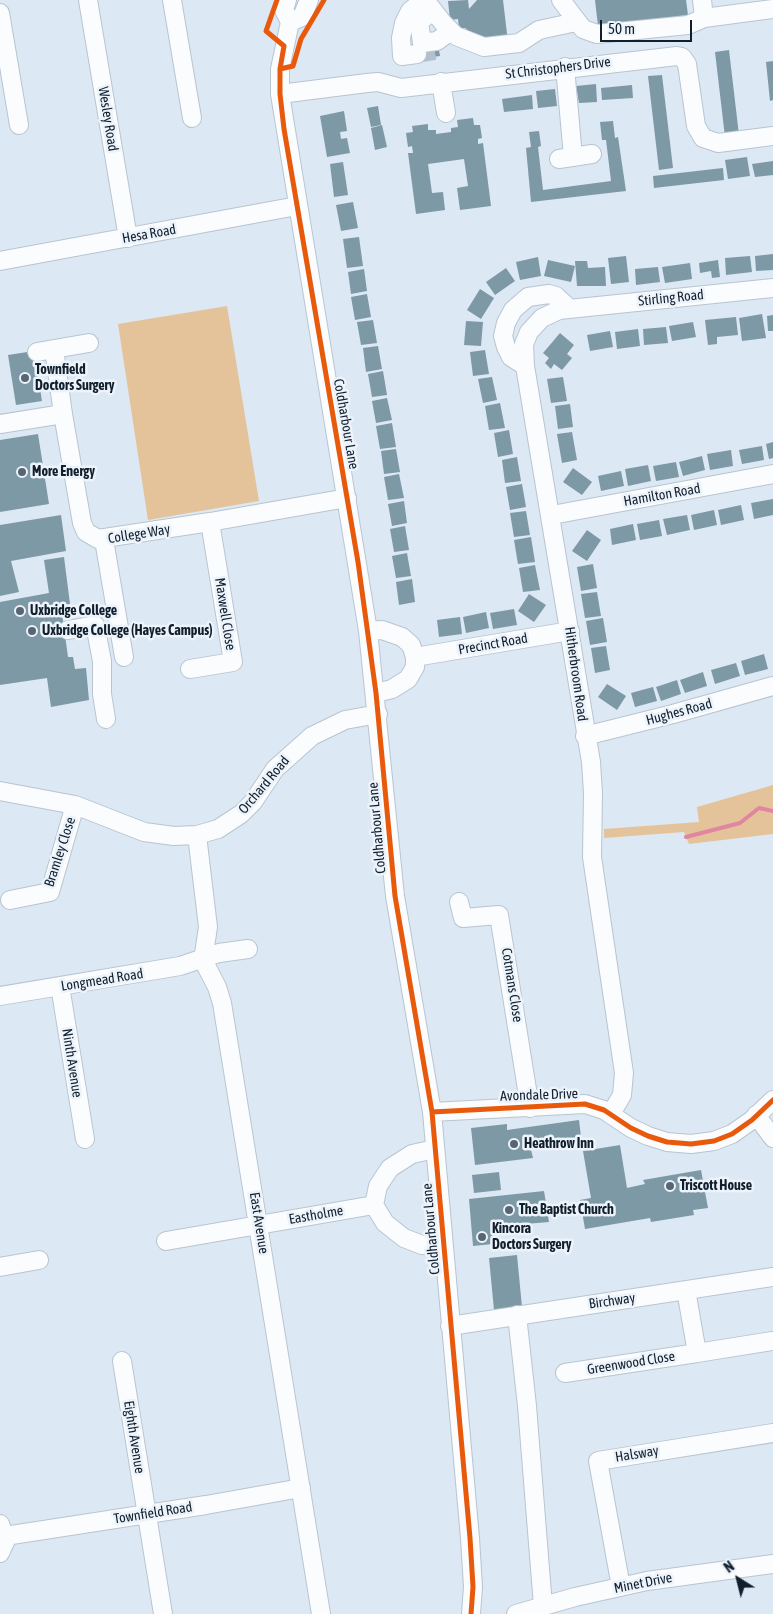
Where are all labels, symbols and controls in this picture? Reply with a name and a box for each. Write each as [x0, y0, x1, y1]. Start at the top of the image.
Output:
scale bar [603, 10, 696, 42]
text: 50 m [608, 20, 635, 37]
street label: St Christophers Drive [505, 53, 611, 83]
street label: Wesley Road [95, 85, 121, 153]
street label: Hesa Road [121, 221, 177, 247]
street label: Stirling Road [637, 286, 705, 310]
place label: Townfield Doctors Surgery [35, 362, 114, 394]
marker: Townfield Doctors Surgery [19, 372, 31, 384]
street label: Coldharbour Lane [330, 377, 362, 471]
place label: More Energy [32, 464, 95, 480]
marker: More Energy [16, 466, 28, 478]
street label: Hamilton Road [622, 480, 702, 510]
street label: College Way [107, 521, 171, 547]
street label: Maxwell Close [211, 577, 239, 651]
place label: Uxbridge College [30, 603, 117, 619]
marker: Uxbridge College [14, 605, 26, 617]
place label: Uxbridge College (Hayes Campus) [42, 623, 213, 639]
marker: Uxbridge College (Hayes Campus) [26, 625, 38, 637]
street label: Hitherbroom Road [561, 626, 591, 722]
street label: Precinct Road [457, 630, 529, 658]
street label: Hughes Road [644, 695, 714, 729]
street label: Orchard Road [235, 753, 293, 817]
street label: Coldharbour Lane [365, 782, 389, 874]
street label: Bramley Close [41, 815, 79, 889]
street label: Cotmans Close [498, 947, 526, 1023]
street label: Longmead Road [60, 965, 144, 995]
street label: Ninth Avenue [58, 1027, 86, 1099]
street label: Avondale Drive [500, 1085, 578, 1105]
place label: Heathrow Inn [524, 1136, 594, 1152]
marker: Heathrow Inn [508, 1138, 520, 1150]
place label: Triscott House [680, 1178, 752, 1194]
marker: Triscott House [664, 1180, 676, 1192]
street label: Coldharbour Lane [419, 1183, 443, 1275]
street label: East Avenue [246, 1191, 272, 1255]
street label: Eastholme [287, 1202, 345, 1228]
place label: The Baptist Church [519, 1202, 614, 1218]
marker: The Baptist Church [503, 1204, 515, 1216]
place label: Kincora Doctors Surgery [492, 1221, 571, 1254]
marker: Kincora Doctors Surgery [476, 1231, 488, 1243]
street label: Birchway [588, 1289, 636, 1313]
street label: Greenwood Close [586, 1348, 676, 1378]
street label: Eighth Avenue [120, 1399, 148, 1475]
street label: Halsway [614, 1442, 660, 1466]
street label: Townfield Road [113, 1499, 193, 1527]
north arrow [713, 1554, 763, 1604]
text: N [721, 1558, 737, 1576]
street label: Minet Drive [613, 1569, 673, 1597]

